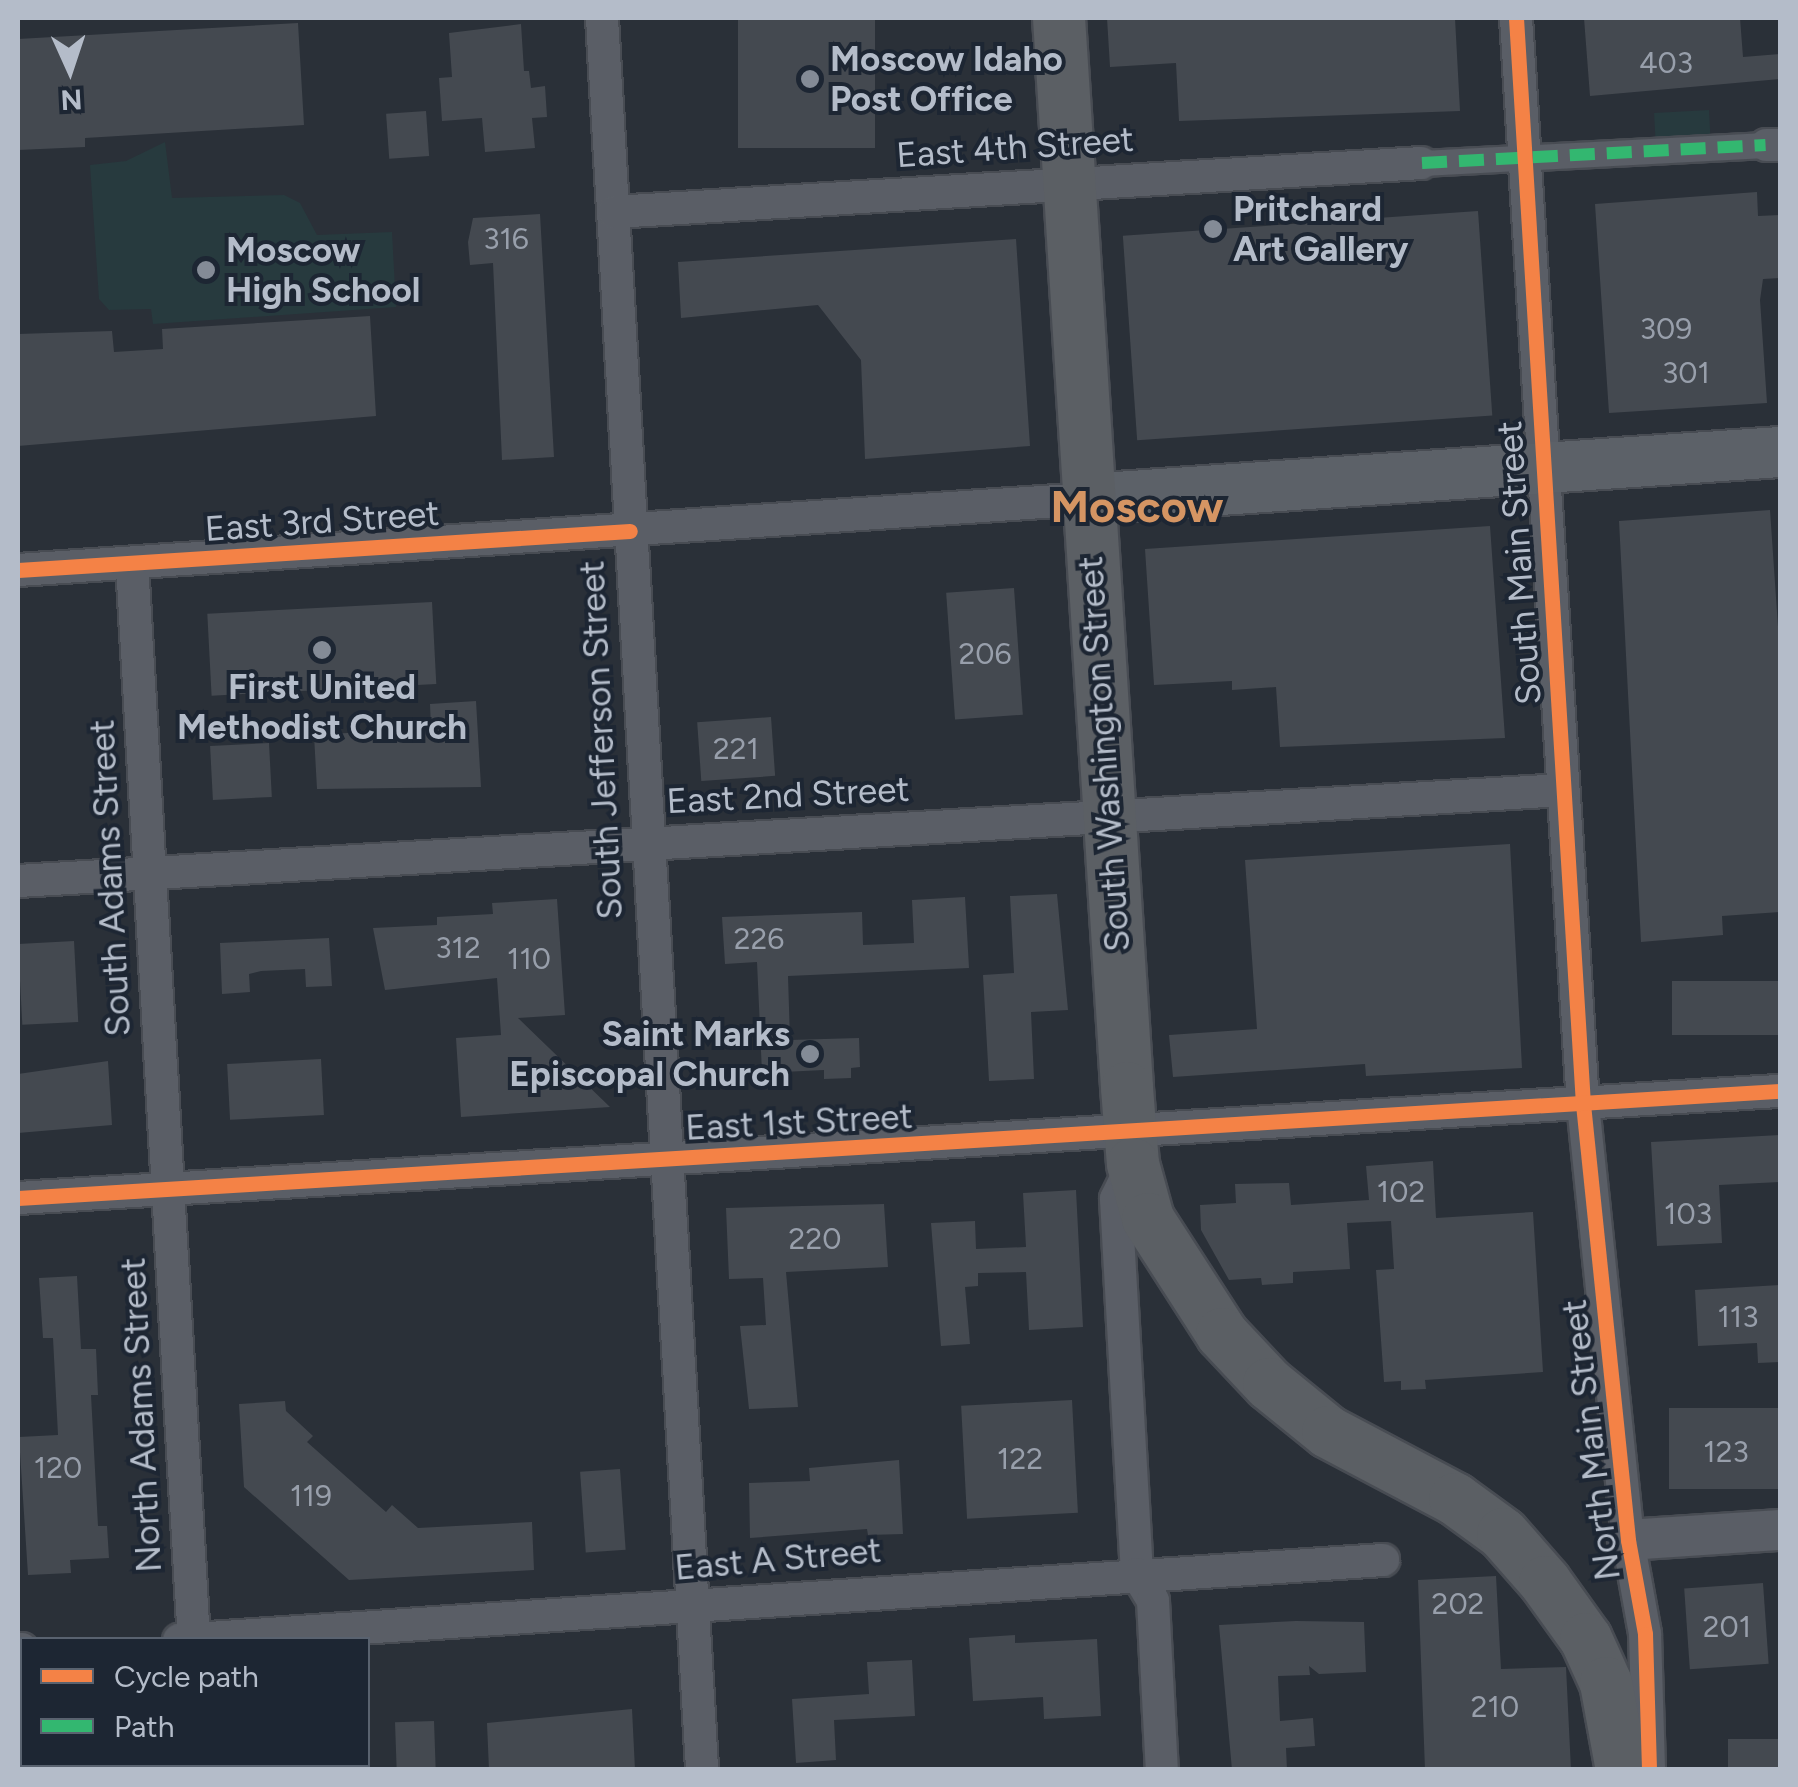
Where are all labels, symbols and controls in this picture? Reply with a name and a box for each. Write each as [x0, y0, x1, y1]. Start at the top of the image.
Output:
north arrow [20, 20, 120, 120]
place label: Moscow Idaho Post Office [830, 38, 1063, 120]
house number: 403 [1639, 45, 1693, 81]
marker: Moscow Idaho Post Office [799, 68, 821, 90]
text: N [60, 82, 83, 118]
street label: East 4th Street [895, 118, 1135, 176]
place label: Pritchard Art Gallery [1233, 188, 1408, 270]
marker: Pritchard Art Gallery [1202, 218, 1224, 240]
house number: 316 [483, 221, 529, 257]
place label: Moscow High School [226, 229, 420, 311]
marker: Moscow High School [195, 259, 217, 281]
house number: 309 [1640, 311, 1692, 347]
house number: 301 [1662, 355, 1710, 391]
street label: South Main Street [1488, 420, 1550, 706]
district label: Moscow [1051, 480, 1223, 534]
street label: East 3rd Street [203, 492, 441, 550]
street label: South Washington Street [1069, 555, 1139, 953]
street label: South Jefferson Street [571, 559, 631, 921]
house number: 206 [959, 636, 1011, 672]
marker: First United Methodist Church [311, 639, 333, 661]
place label: First United Methodist Church [177, 666, 467, 748]
street label: South Adams Street [81, 718, 139, 1038]
house number: 221 [713, 731, 759, 767]
street label: East 2nd Street [666, 768, 910, 822]
house number: 226 [734, 921, 784, 957]
house number: 312 [435, 930, 481, 966]
house number: 110 [507, 941, 551, 977]
place label: Saint Marks Episcopal Church [509, 1013, 790, 1095]
marker: Saint Marks Episcopal Church [799, 1043, 821, 1065]
street label: East 1st Street [684, 1095, 914, 1149]
house number: 102 [1377, 1174, 1425, 1210]
house number: 103 [1664, 1196, 1712, 1232]
house number: 220 [789, 1221, 841, 1257]
street label: North Adams Street [112, 1257, 170, 1573]
street label: North Main Street [1553, 1297, 1629, 1583]
house number: 113 [1717, 1299, 1759, 1335]
house number: 123 [1703, 1434, 1749, 1470]
house number: 122 [997, 1441, 1043, 1477]
house number: 120 [34, 1450, 82, 1486]
house number: 119 [290, 1478, 332, 1514]
street label: East A Street [673, 1529, 883, 1589]
house number: 202 [1432, 1586, 1484, 1622]
house number: 201 [1703, 1609, 1751, 1645]
legend [20, 1637, 370, 1767]
text: Cycle path [114, 1658, 259, 1695]
house number: 210 [1471, 1689, 1519, 1725]
text: Path [114, 1708, 174, 1745]

